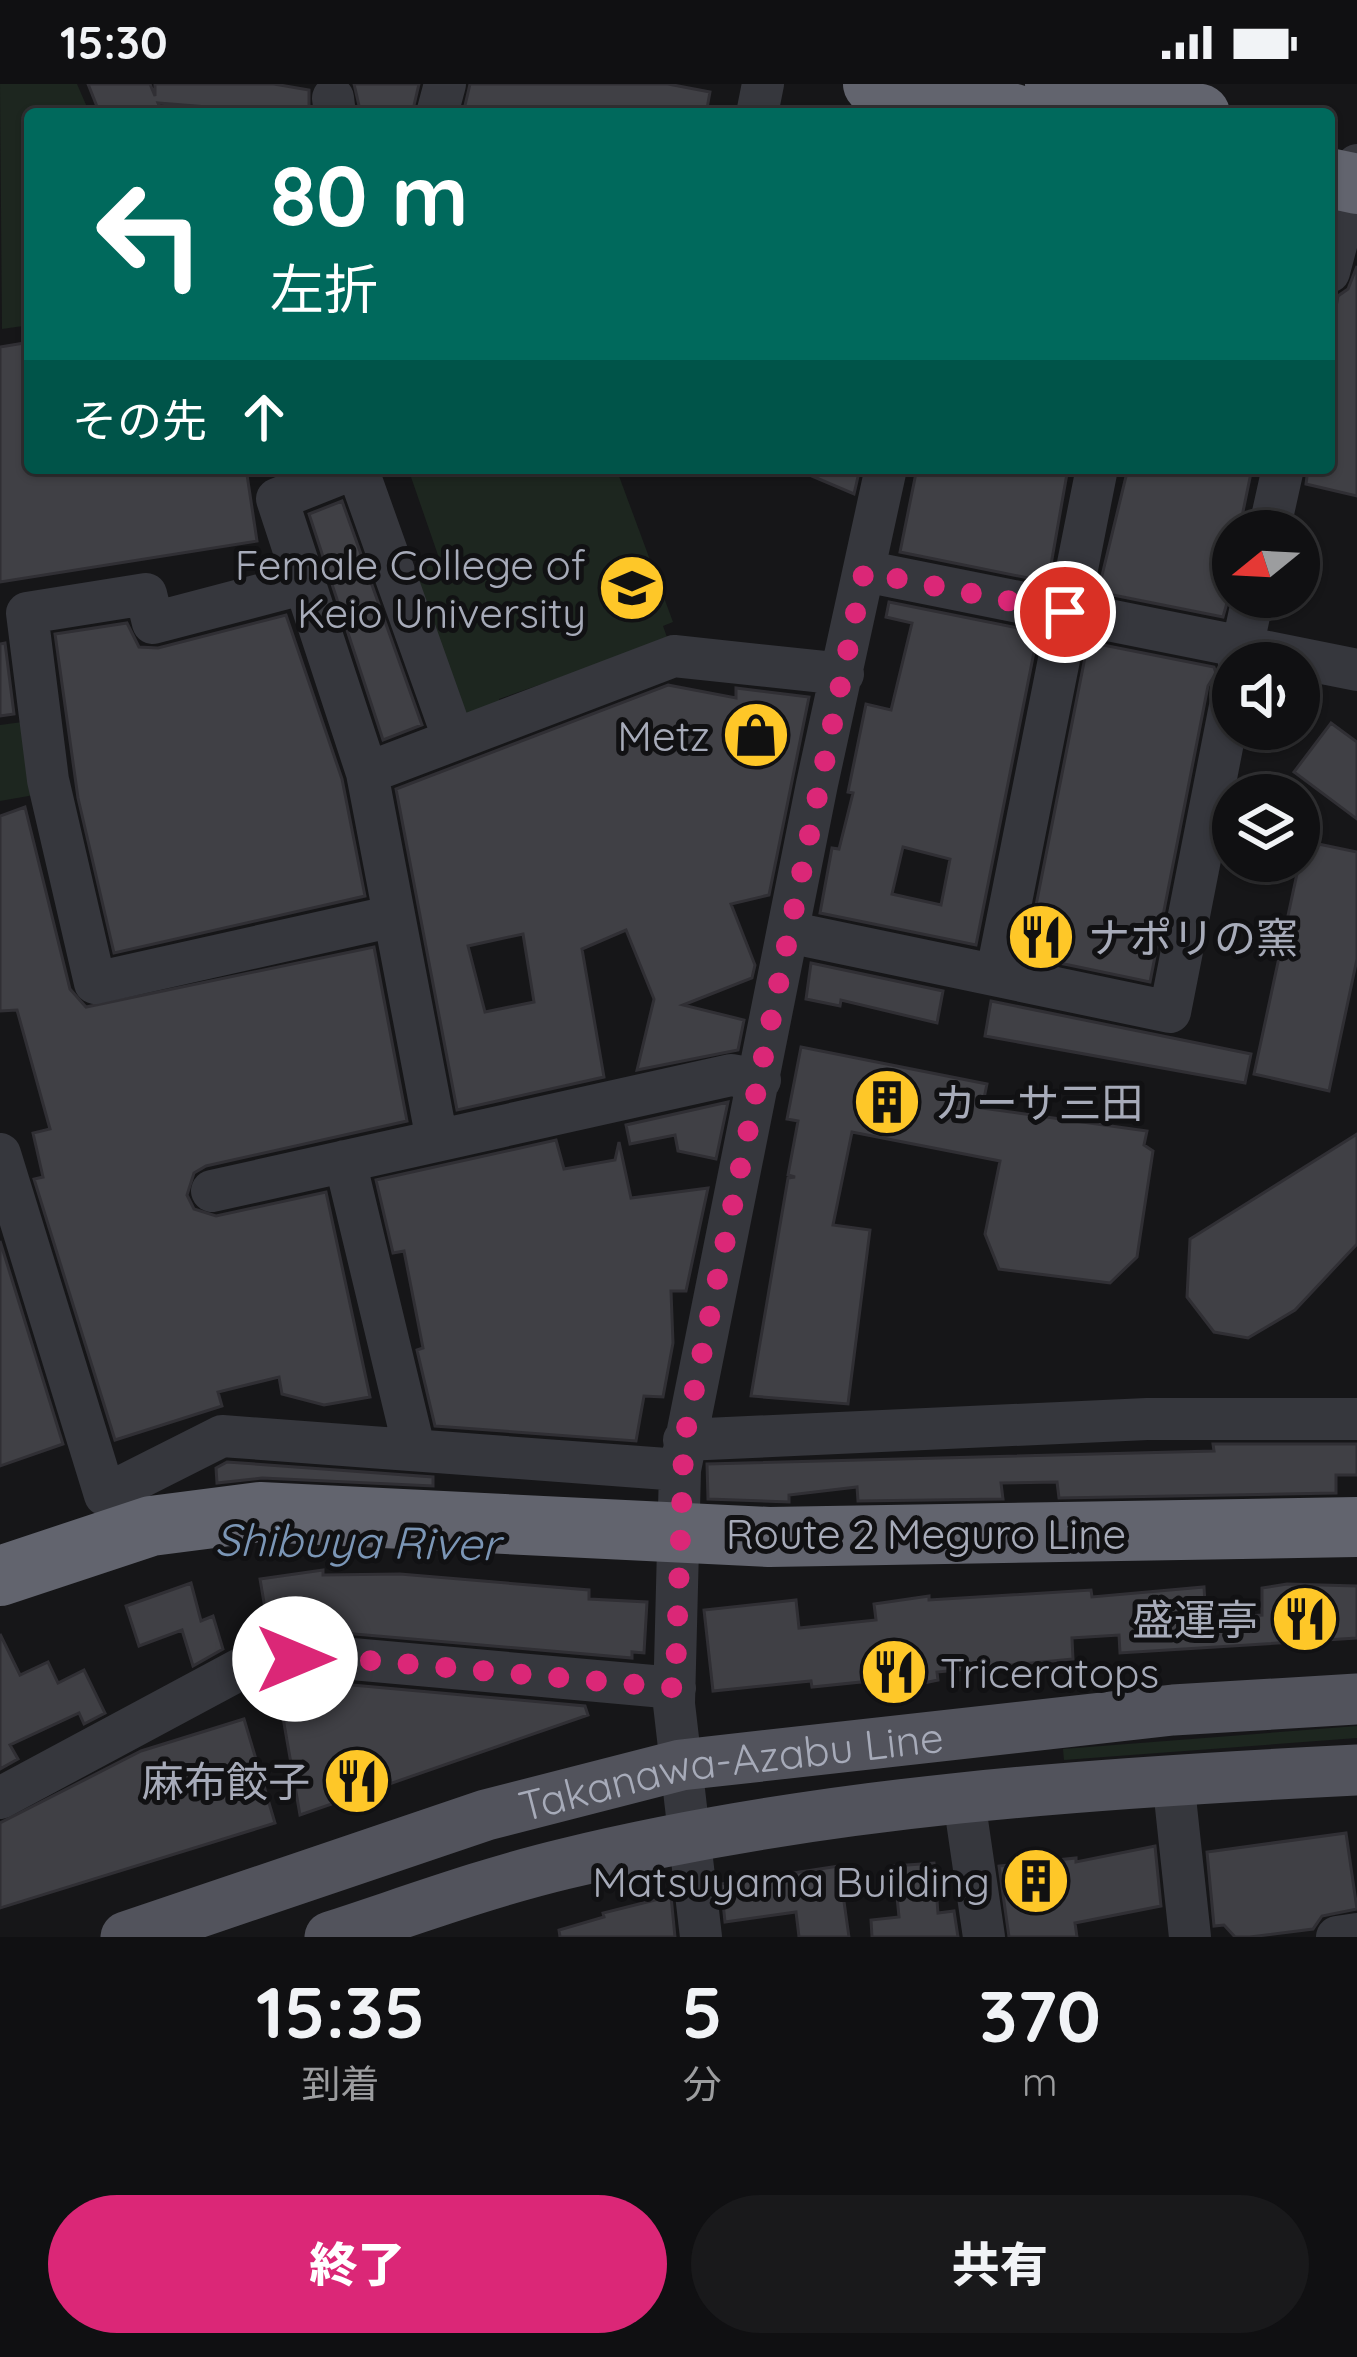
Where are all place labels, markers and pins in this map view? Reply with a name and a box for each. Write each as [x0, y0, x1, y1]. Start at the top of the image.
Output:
place label: Female College of Keio University [235, 538, 586, 639]
school or university icon: Female College of Keio University [597, 553, 667, 623]
pin [1014, 561, 1116, 663]
shop icon: Metz [721, 700, 791, 770]
place label: Metz [617, 709, 710, 762]
restaurant icon: ナポリの窯 [1006, 902, 1076, 972]
place label: ナポリの窯 [1088, 911, 1298, 964]
building icon: カーサ三田 [852, 1067, 922, 1137]
place label: カーサ三田 [934, 1076, 1143, 1129]
restaurant icon: 盛運亭 [1270, 1584, 1340, 1654]
place label: 盛運亭 [1132, 1593, 1258, 1646]
restaurant icon: Triceratops [859, 1637, 929, 1707]
place label: Triceratops [940, 1646, 1159, 1699]
restaurant icon: 麻布餃子 [322, 1746, 392, 1816]
place label: 麻布餃子 [142, 1755, 310, 1808]
building icon: Matsuyama Building [1001, 1846, 1071, 1916]
place label: Matsuyama Building [592, 1855, 990, 1908]

